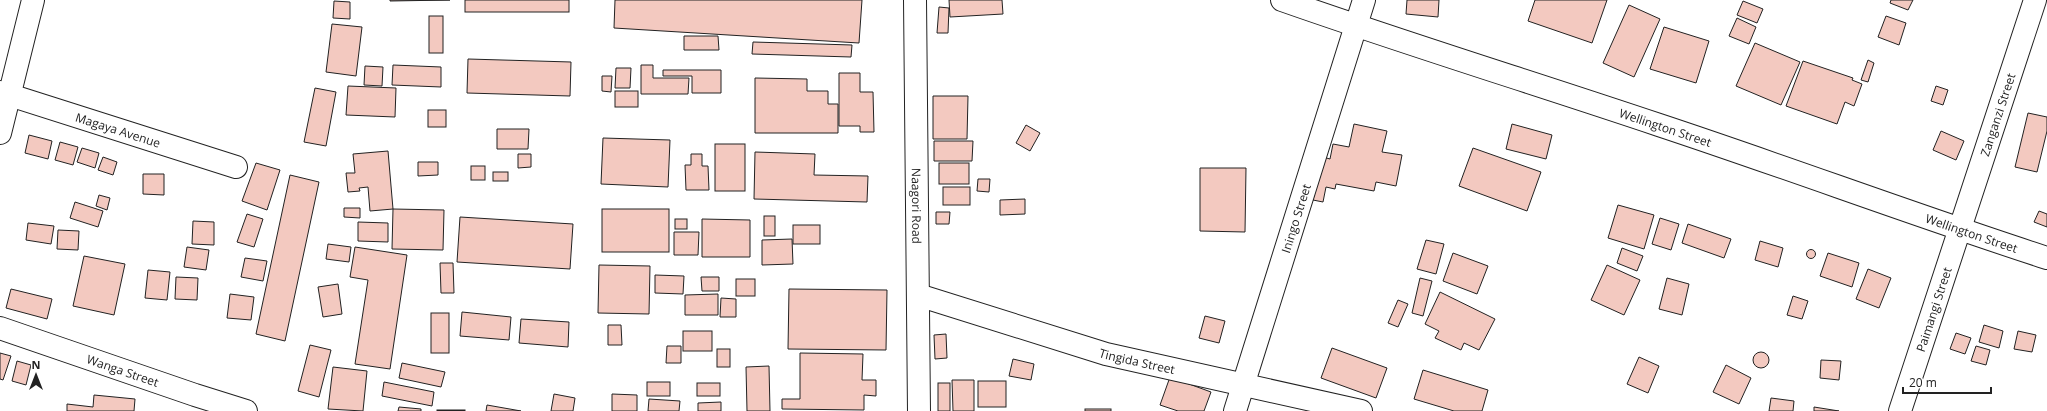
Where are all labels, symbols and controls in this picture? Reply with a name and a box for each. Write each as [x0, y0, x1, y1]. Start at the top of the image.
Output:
street label: Zanganzi Street [1976, 71, 2019, 158]
street label: Wellington Street [1617, 104, 1714, 151]
street label: Magaya Avenue [74, 108, 163, 151]
street label: Naagori Road [908, 168, 926, 244]
street label: Iningo Street [1277, 182, 1314, 255]
street label: Wellington Street [1923, 209, 2020, 256]
street label: Paimangi Street [1912, 265, 1955, 354]
street label: Tingida Street [1097, 344, 1177, 378]
street label: Wanga Street [85, 350, 161, 390]
north arrow [16, 355, 56, 395]
text: N [32, 357, 40, 372]
scale bar [1903, 369, 1991, 395]
text: 20 m [1909, 374, 1937, 391]

